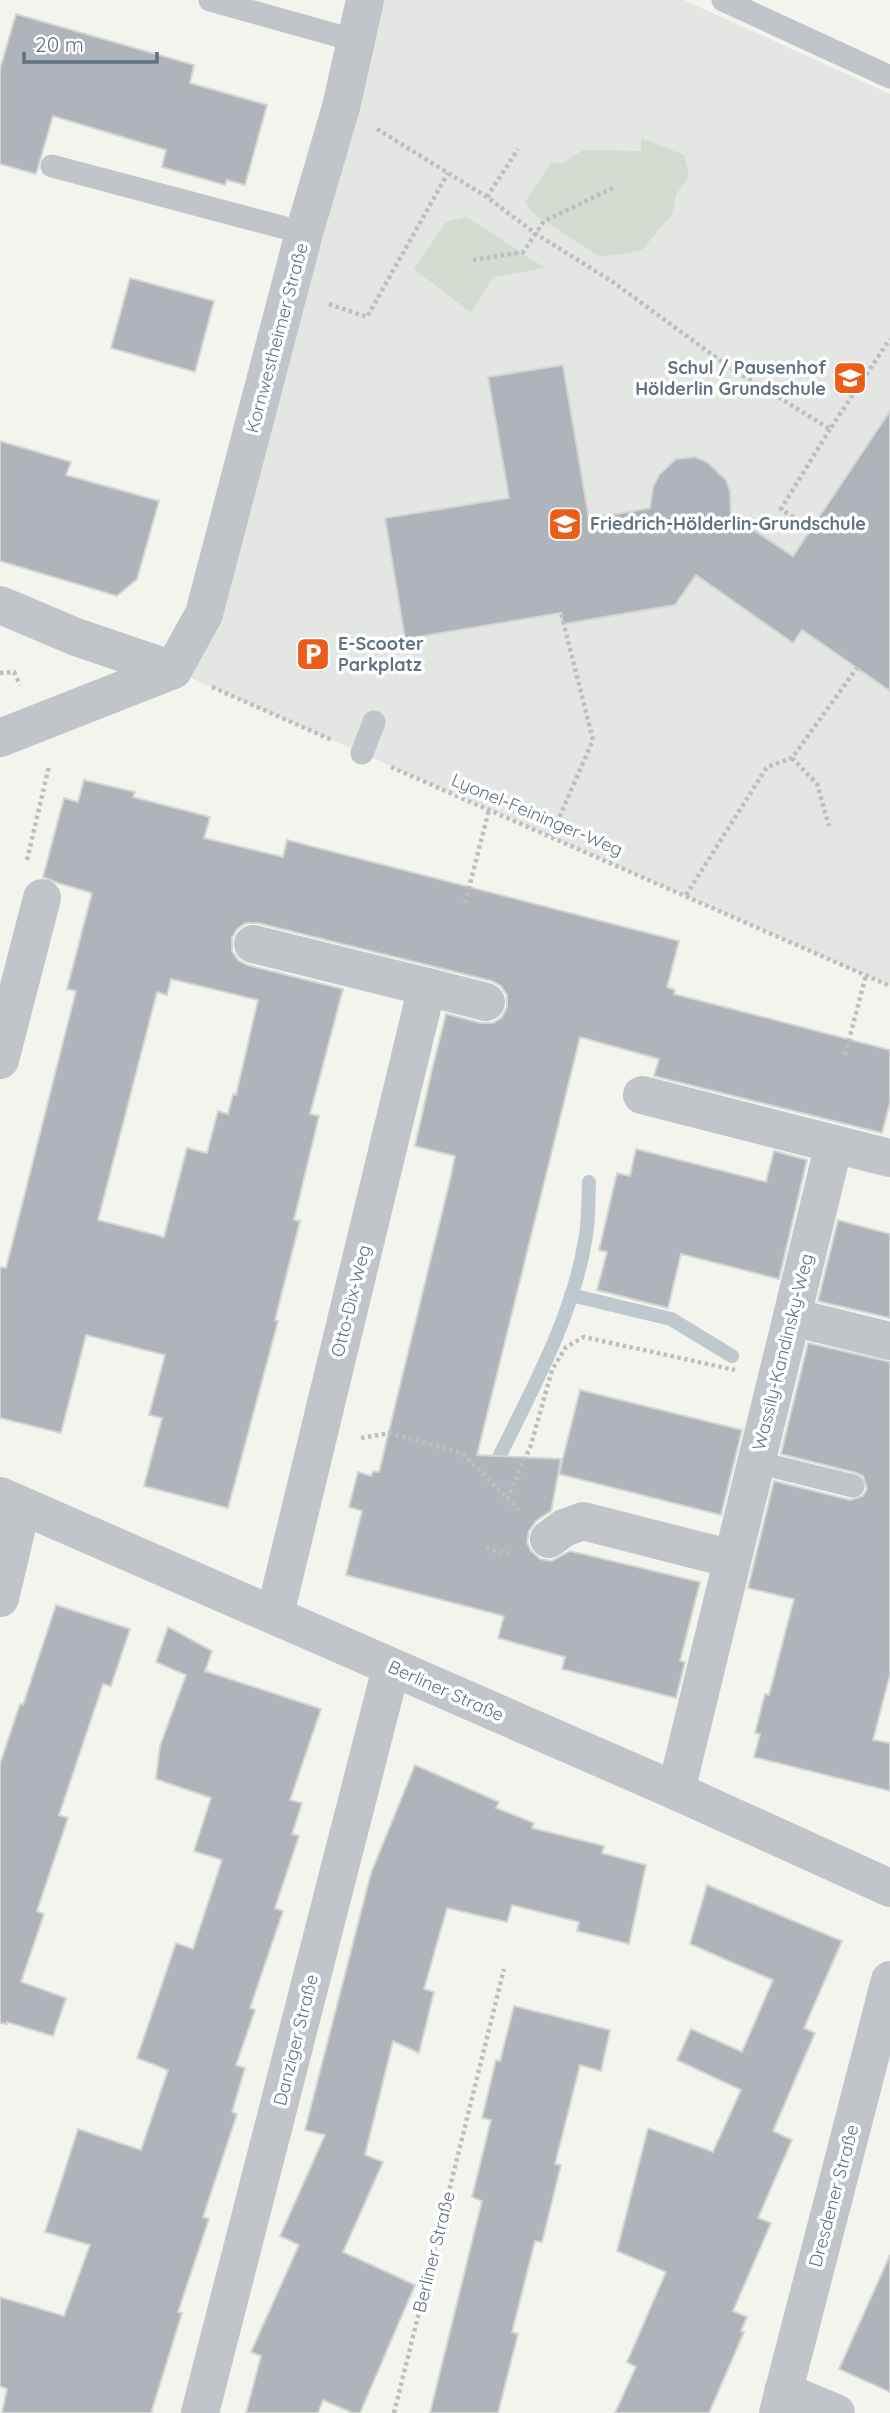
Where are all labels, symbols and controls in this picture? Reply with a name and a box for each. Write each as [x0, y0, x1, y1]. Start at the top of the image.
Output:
scale bar [24, 21, 158, 65]
text: 20 m [35, 31, 84, 57]
street label: Kornwestheimer Straße [240, 240, 313, 435]
place label: Schul / Pausenhof Hölderlin Grundschule [635, 356, 826, 400]
school or university icon: Schul / Pausenhof Hölderlin Grundschule [831, 359, 869, 397]
school or university icon: Friedrich-Hölderlin-Grundschule [546, 505, 584, 543]
place label: Friedrich-Hölderlin-Grundschule [590, 512, 866, 535]
place label: E-Scooter Parkplatz [338, 632, 424, 676]
parking icon: E-Scooter Parkplatz [294, 635, 332, 673]
street label: Lyonel-Feininger-Weg [448, 768, 626, 861]
street label: Otto-Dix-Weg [325, 1242, 376, 1359]
street label: Wassily-Kandinsky-Weg [747, 1251, 818, 1453]
street label: Berliner Straße [385, 1655, 508, 1726]
street label: Danziger Straße [268, 1972, 323, 2108]
street label: Dresdener Straße [803, 2122, 864, 2270]
street label: Berliner Straße [407, 2189, 460, 2315]

